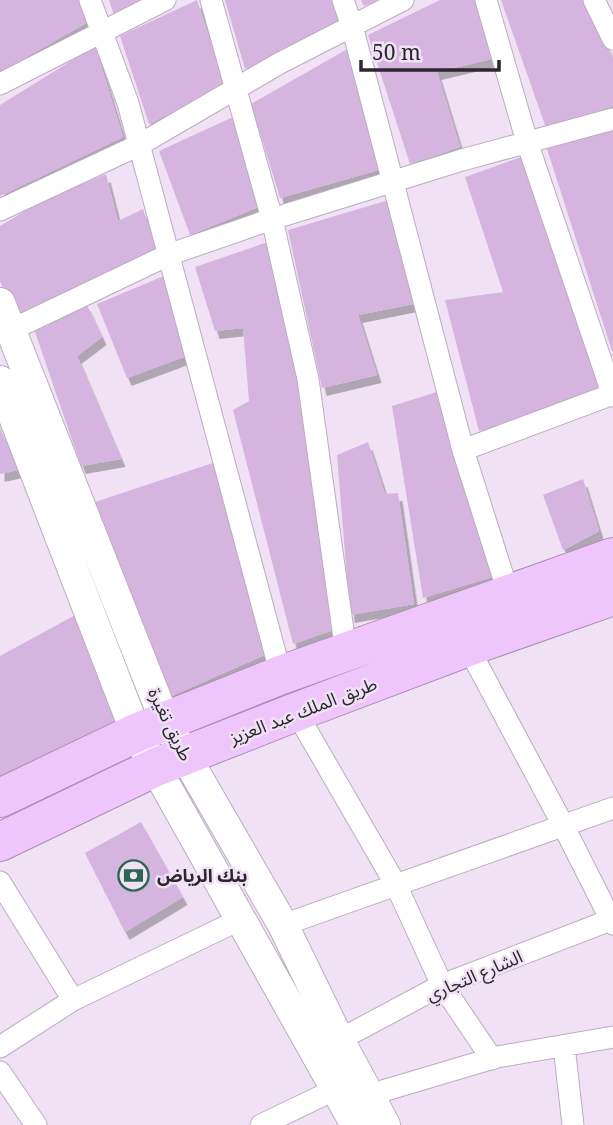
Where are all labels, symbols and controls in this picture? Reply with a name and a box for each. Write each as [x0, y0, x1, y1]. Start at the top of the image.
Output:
scale bar [361, 28, 499, 72]
text: 50 m [372, 38, 421, 66]
street label: طريق الملك عبد العزيز [225, 671, 380, 750]
street label: طريق تغيرة [143, 683, 199, 765]
bank icon: بنك الرياض [117, 858, 151, 892]
place label: بنك الرياض [157, 863, 247, 887]
street label: الشارع التجاري [422, 944, 527, 1009]

